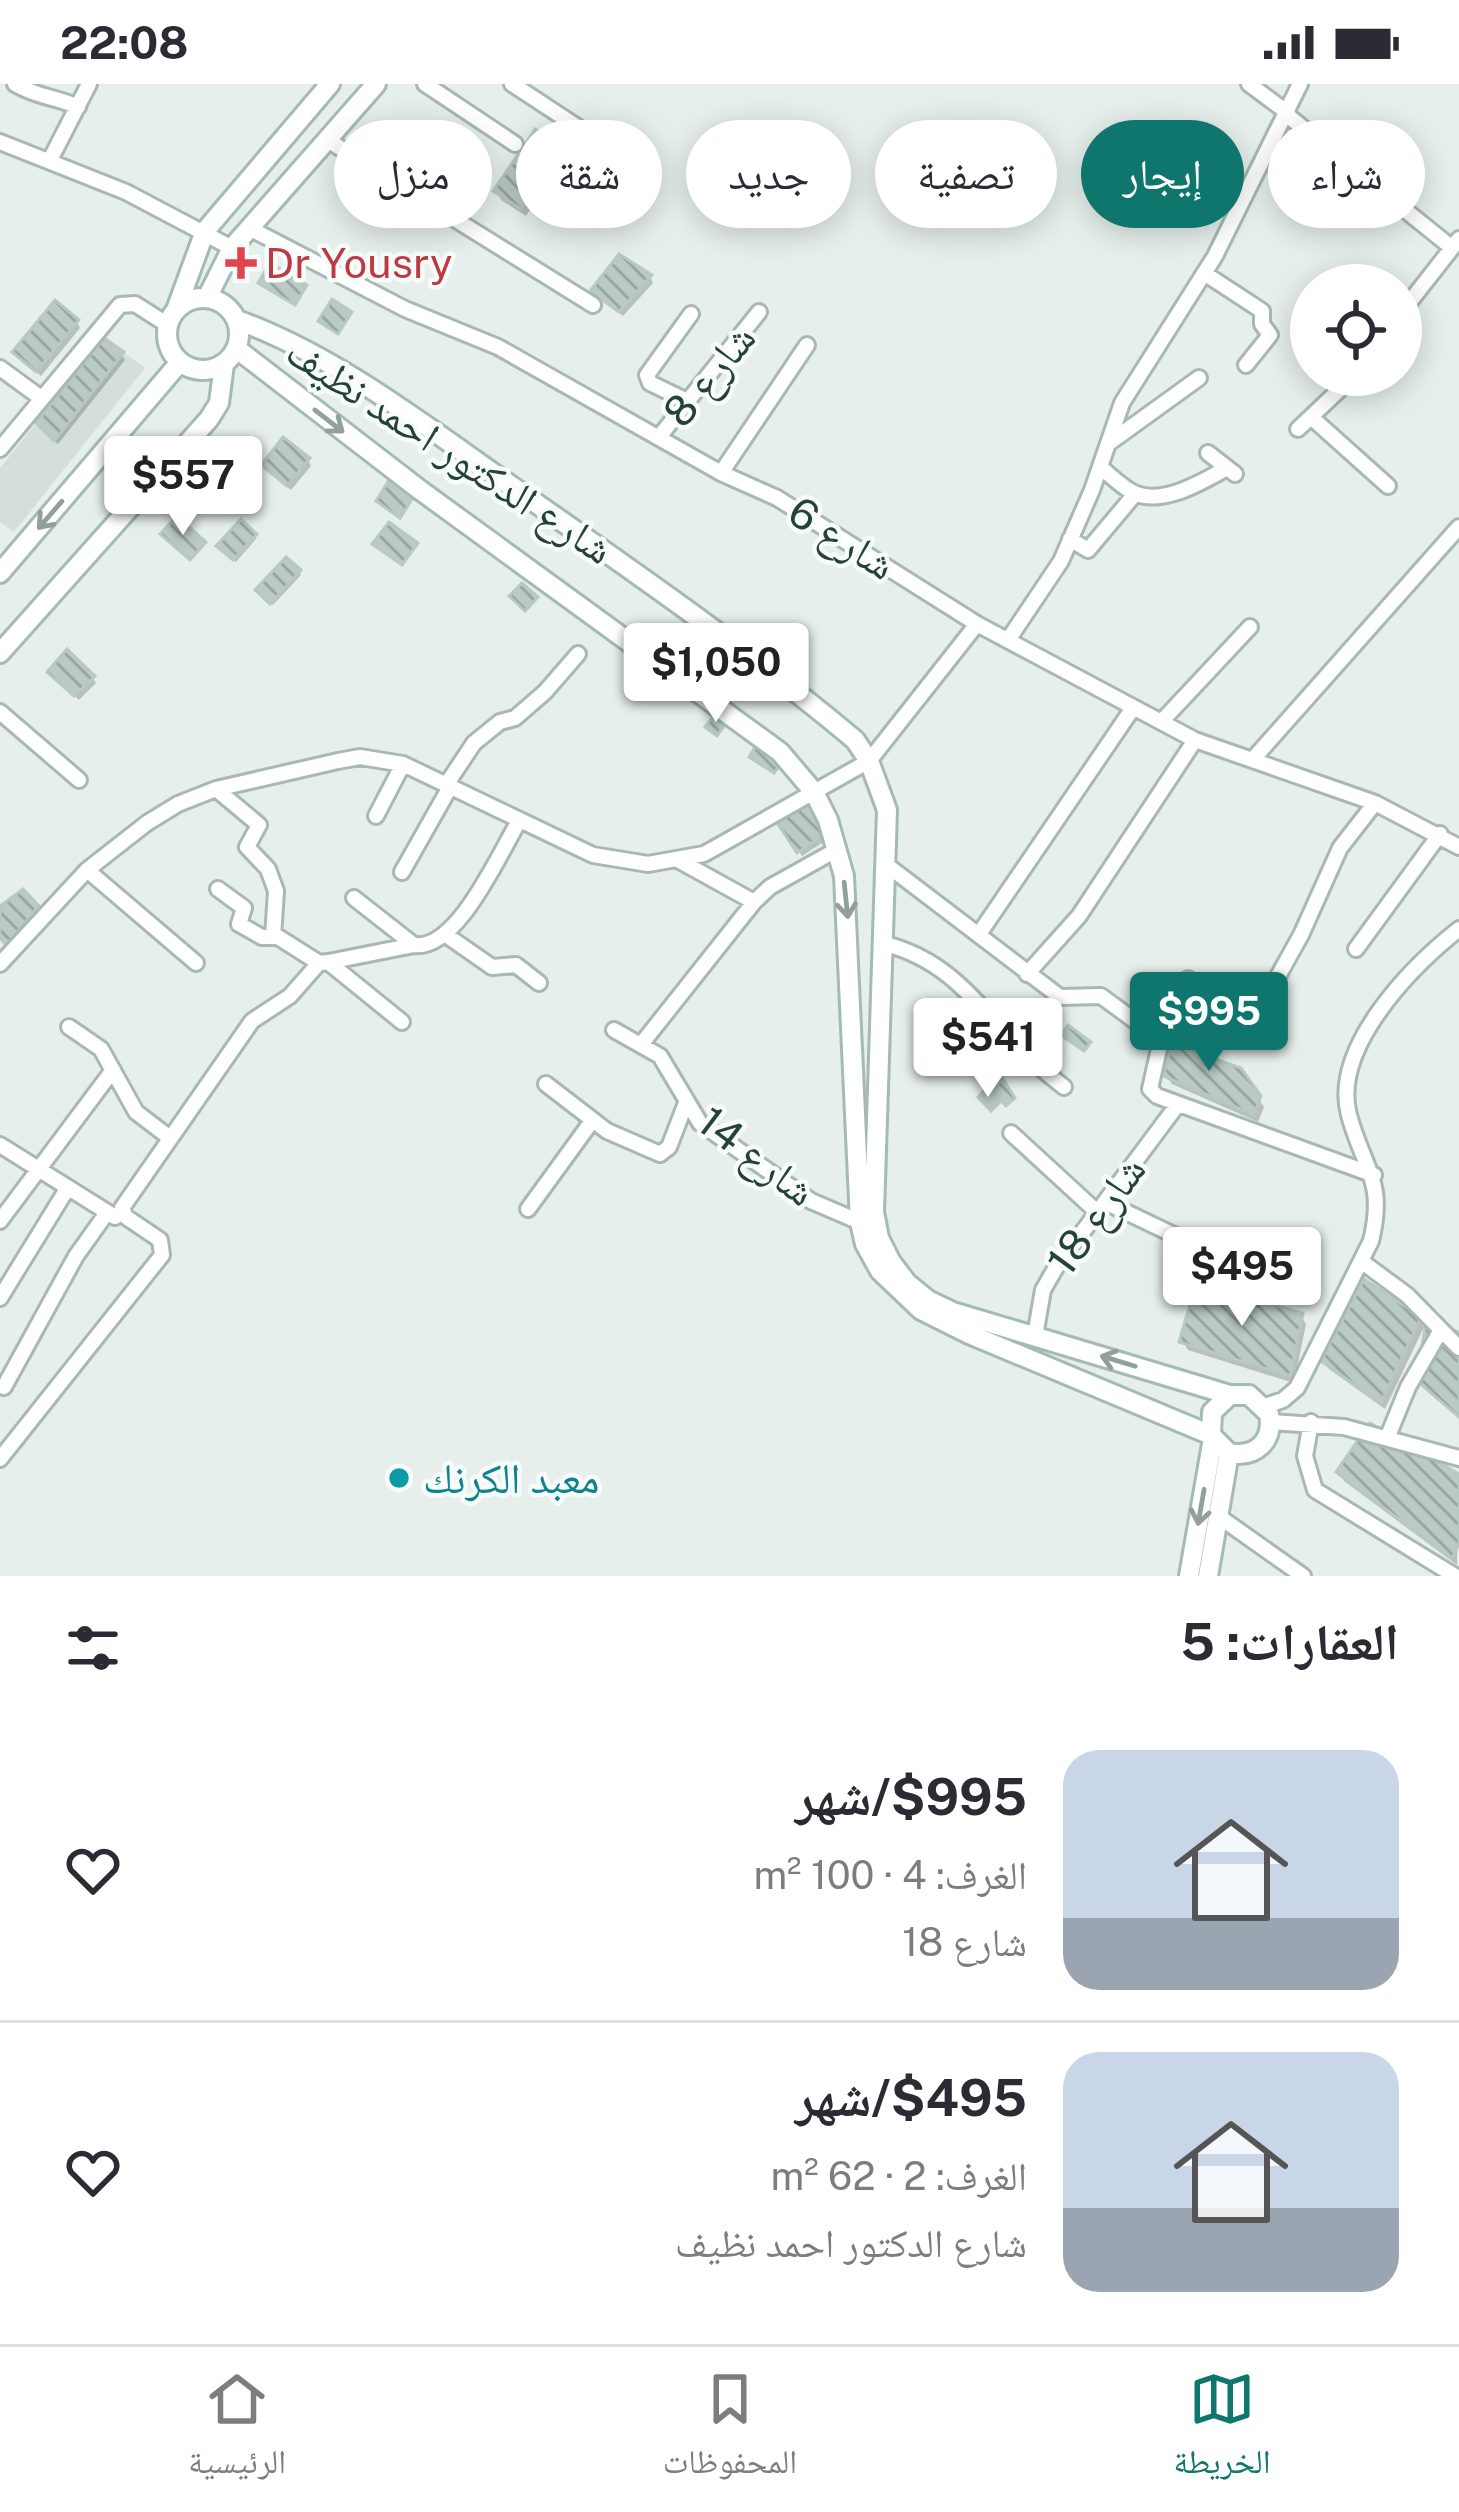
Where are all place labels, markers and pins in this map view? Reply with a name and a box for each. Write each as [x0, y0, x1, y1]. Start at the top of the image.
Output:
place label: Dr Yousry [265, 238, 452, 287]
marker: Dr Yousry [228, 250, 254, 276]
pin: $557 [112, 436, 254, 538]
pin: $1,050 [618, 623, 814, 725]
pin: $995 [1138, 972, 1280, 1074]
pin: $541 [917, 998, 1059, 1100]
pin: $495 [1171, 1227, 1313, 1329]
place label: معبد الكرنك [423, 1453, 600, 1502]
marker: معبد الكرنك [386, 1465, 412, 1491]

